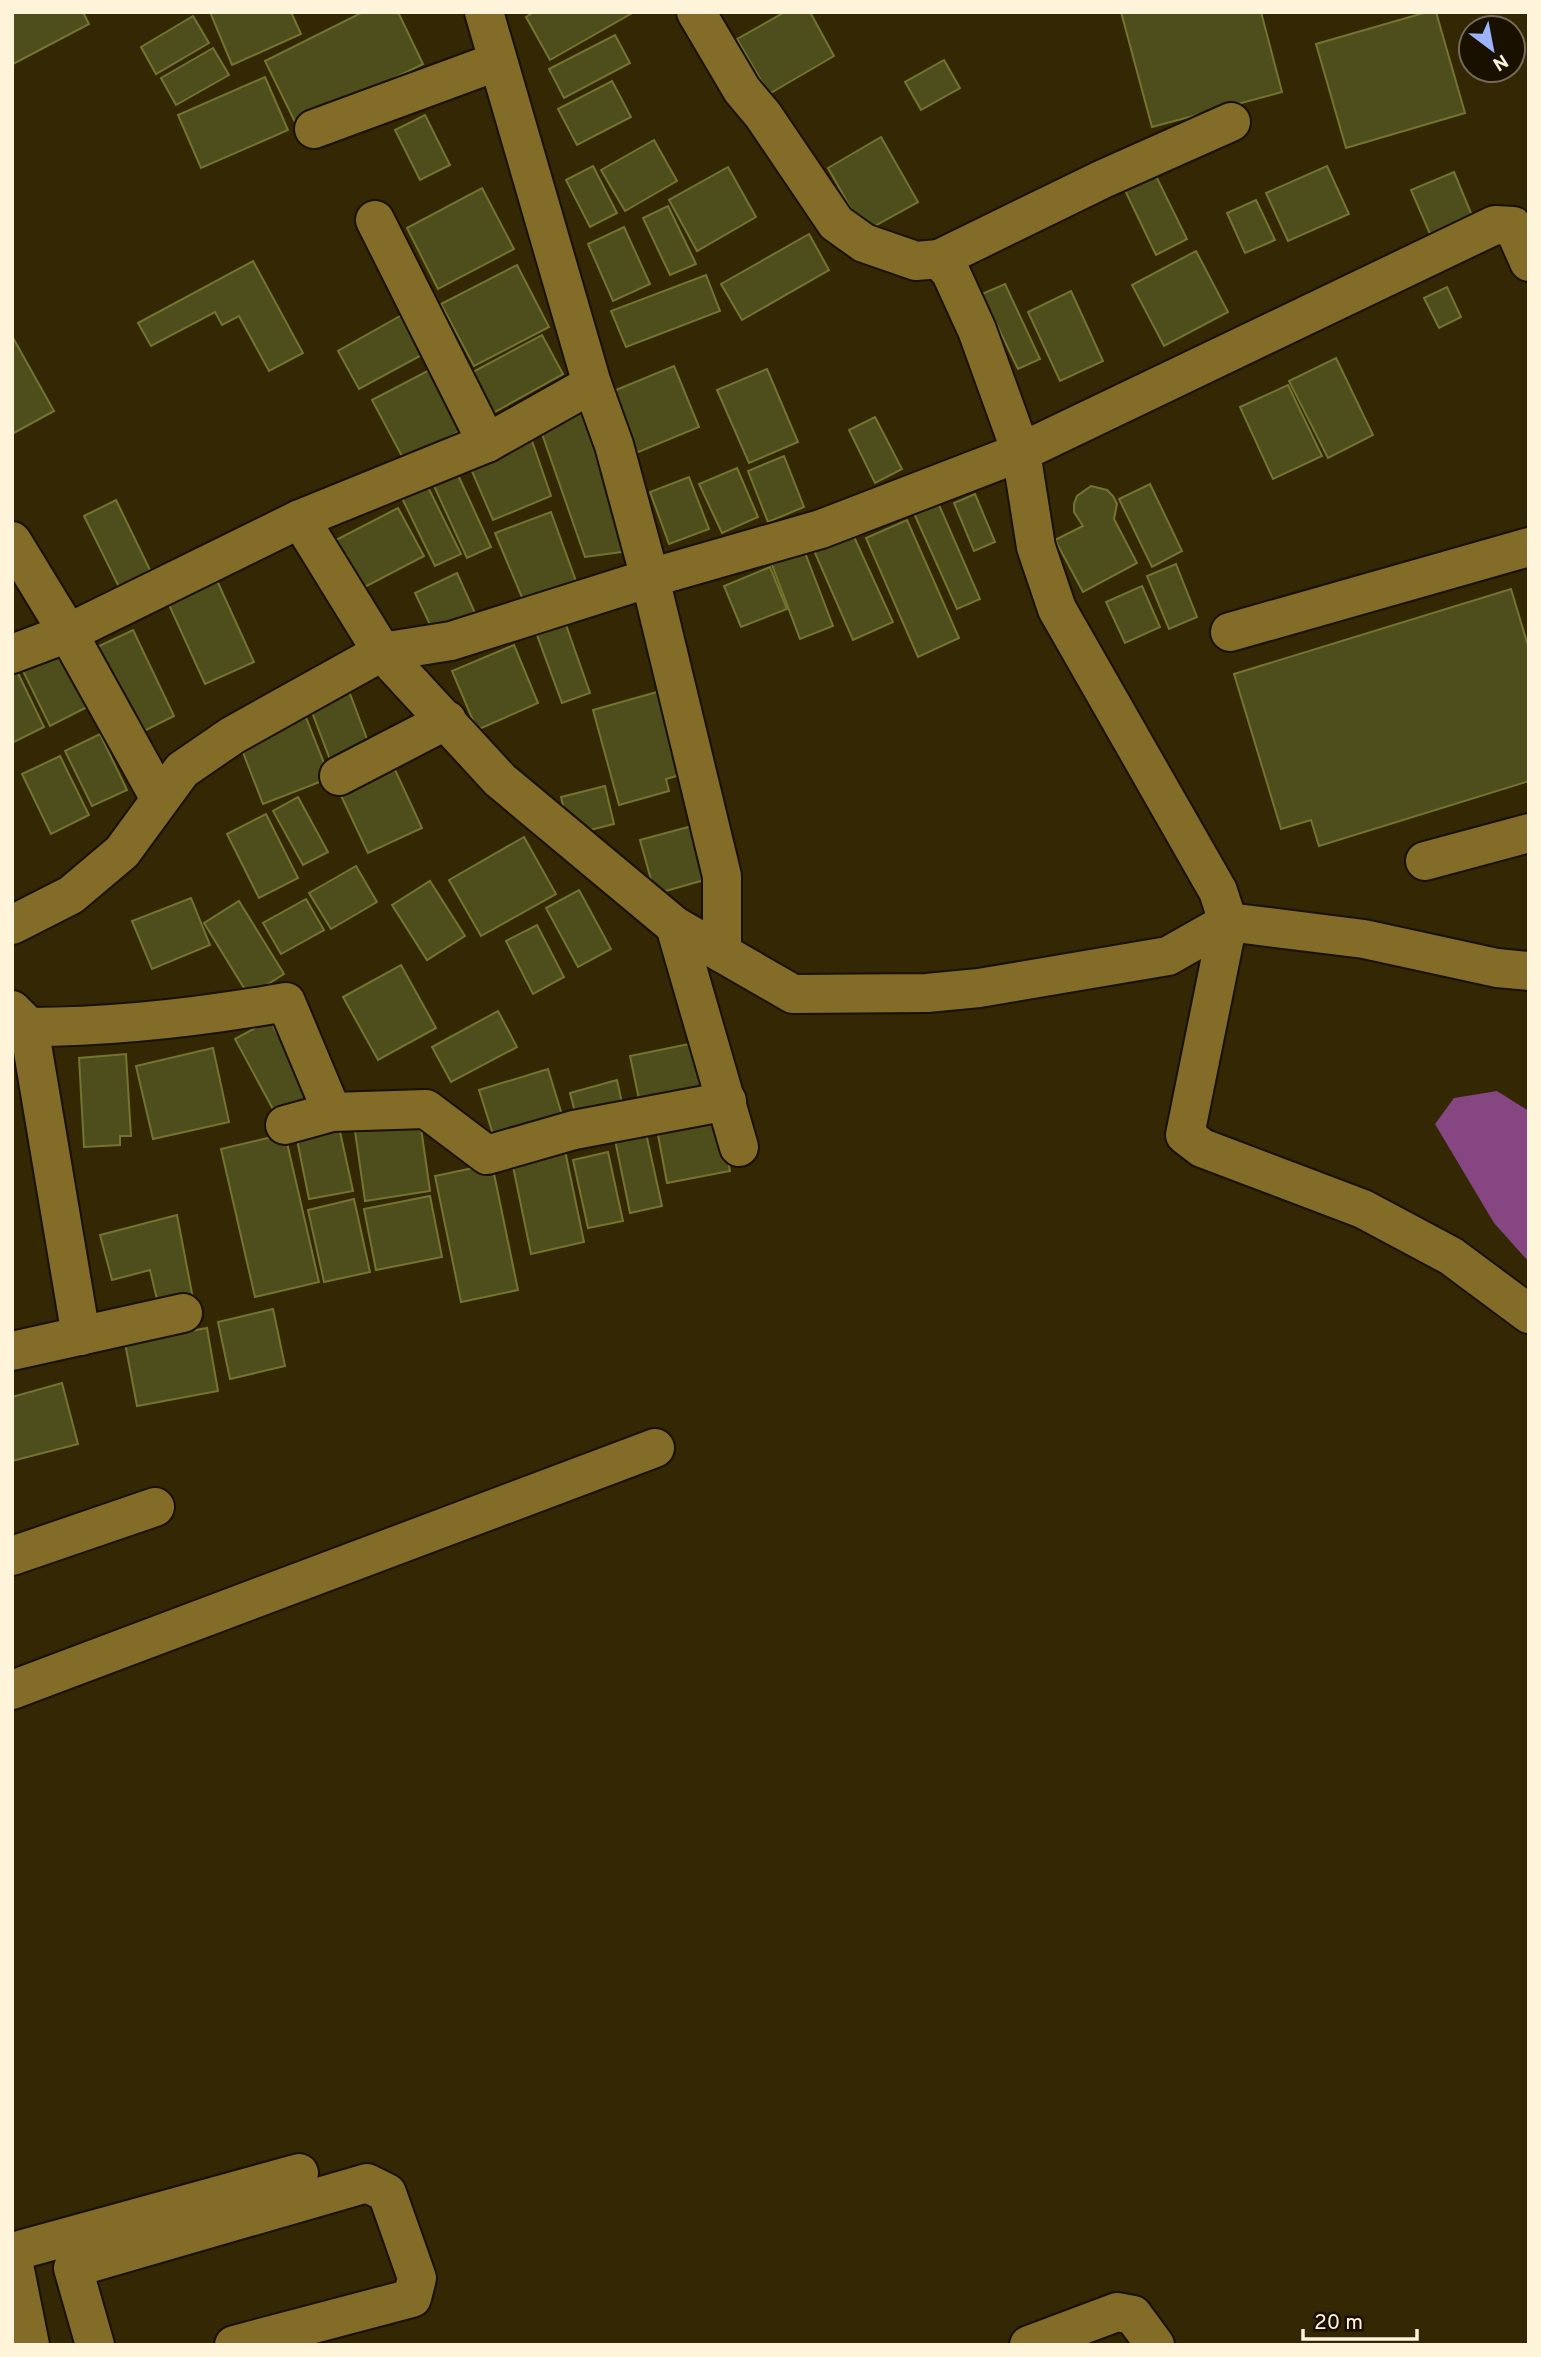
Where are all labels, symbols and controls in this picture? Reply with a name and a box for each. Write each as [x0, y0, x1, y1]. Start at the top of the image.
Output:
north arrow [1457, 14, 1527, 84]
text: N [1488, 48, 1512, 76]
scale bar [1303, 2298, 1417, 2342]
text: 20 m [1314, 2310, 1363, 2337]

